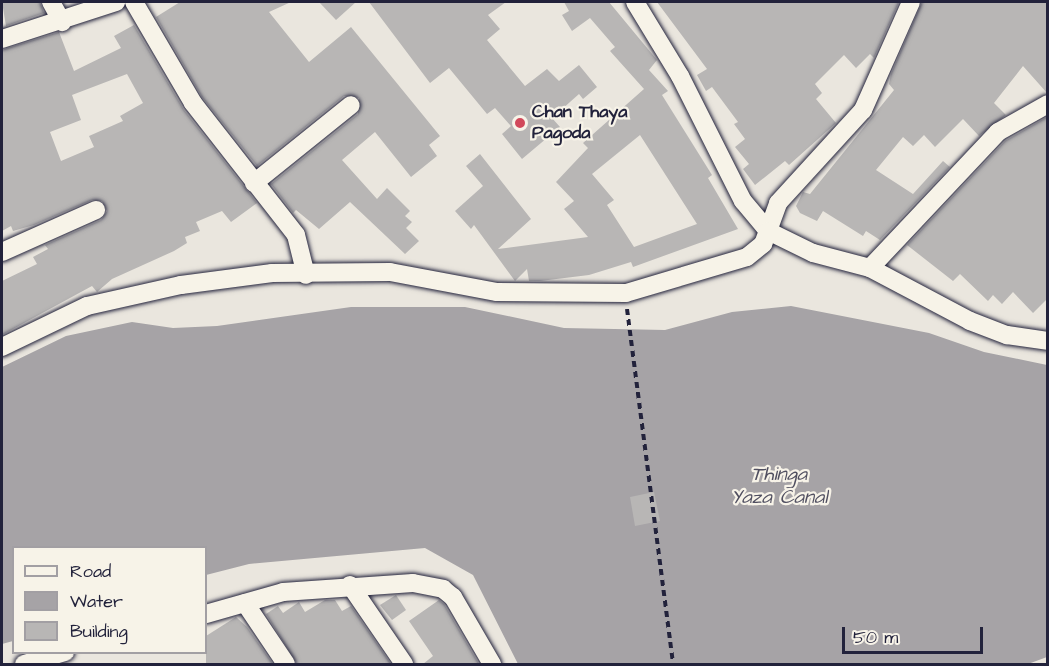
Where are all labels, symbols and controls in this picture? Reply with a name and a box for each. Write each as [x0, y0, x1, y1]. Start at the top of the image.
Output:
place label: Chan Thaya Pagoda [532, 102, 627, 144]
marker: Chan Thaya Pagoda [513, 116, 527, 130]
water label: Thinga Yaza Canal [731, 463, 827, 510]
legend [12, 546, 207, 654]
text: Road [70, 559, 111, 584]
text: Water [70, 589, 123, 614]
scale bar [845, 615, 986, 653]
text: Building [70, 619, 128, 644]
text: 50 m [853, 625, 898, 650]

